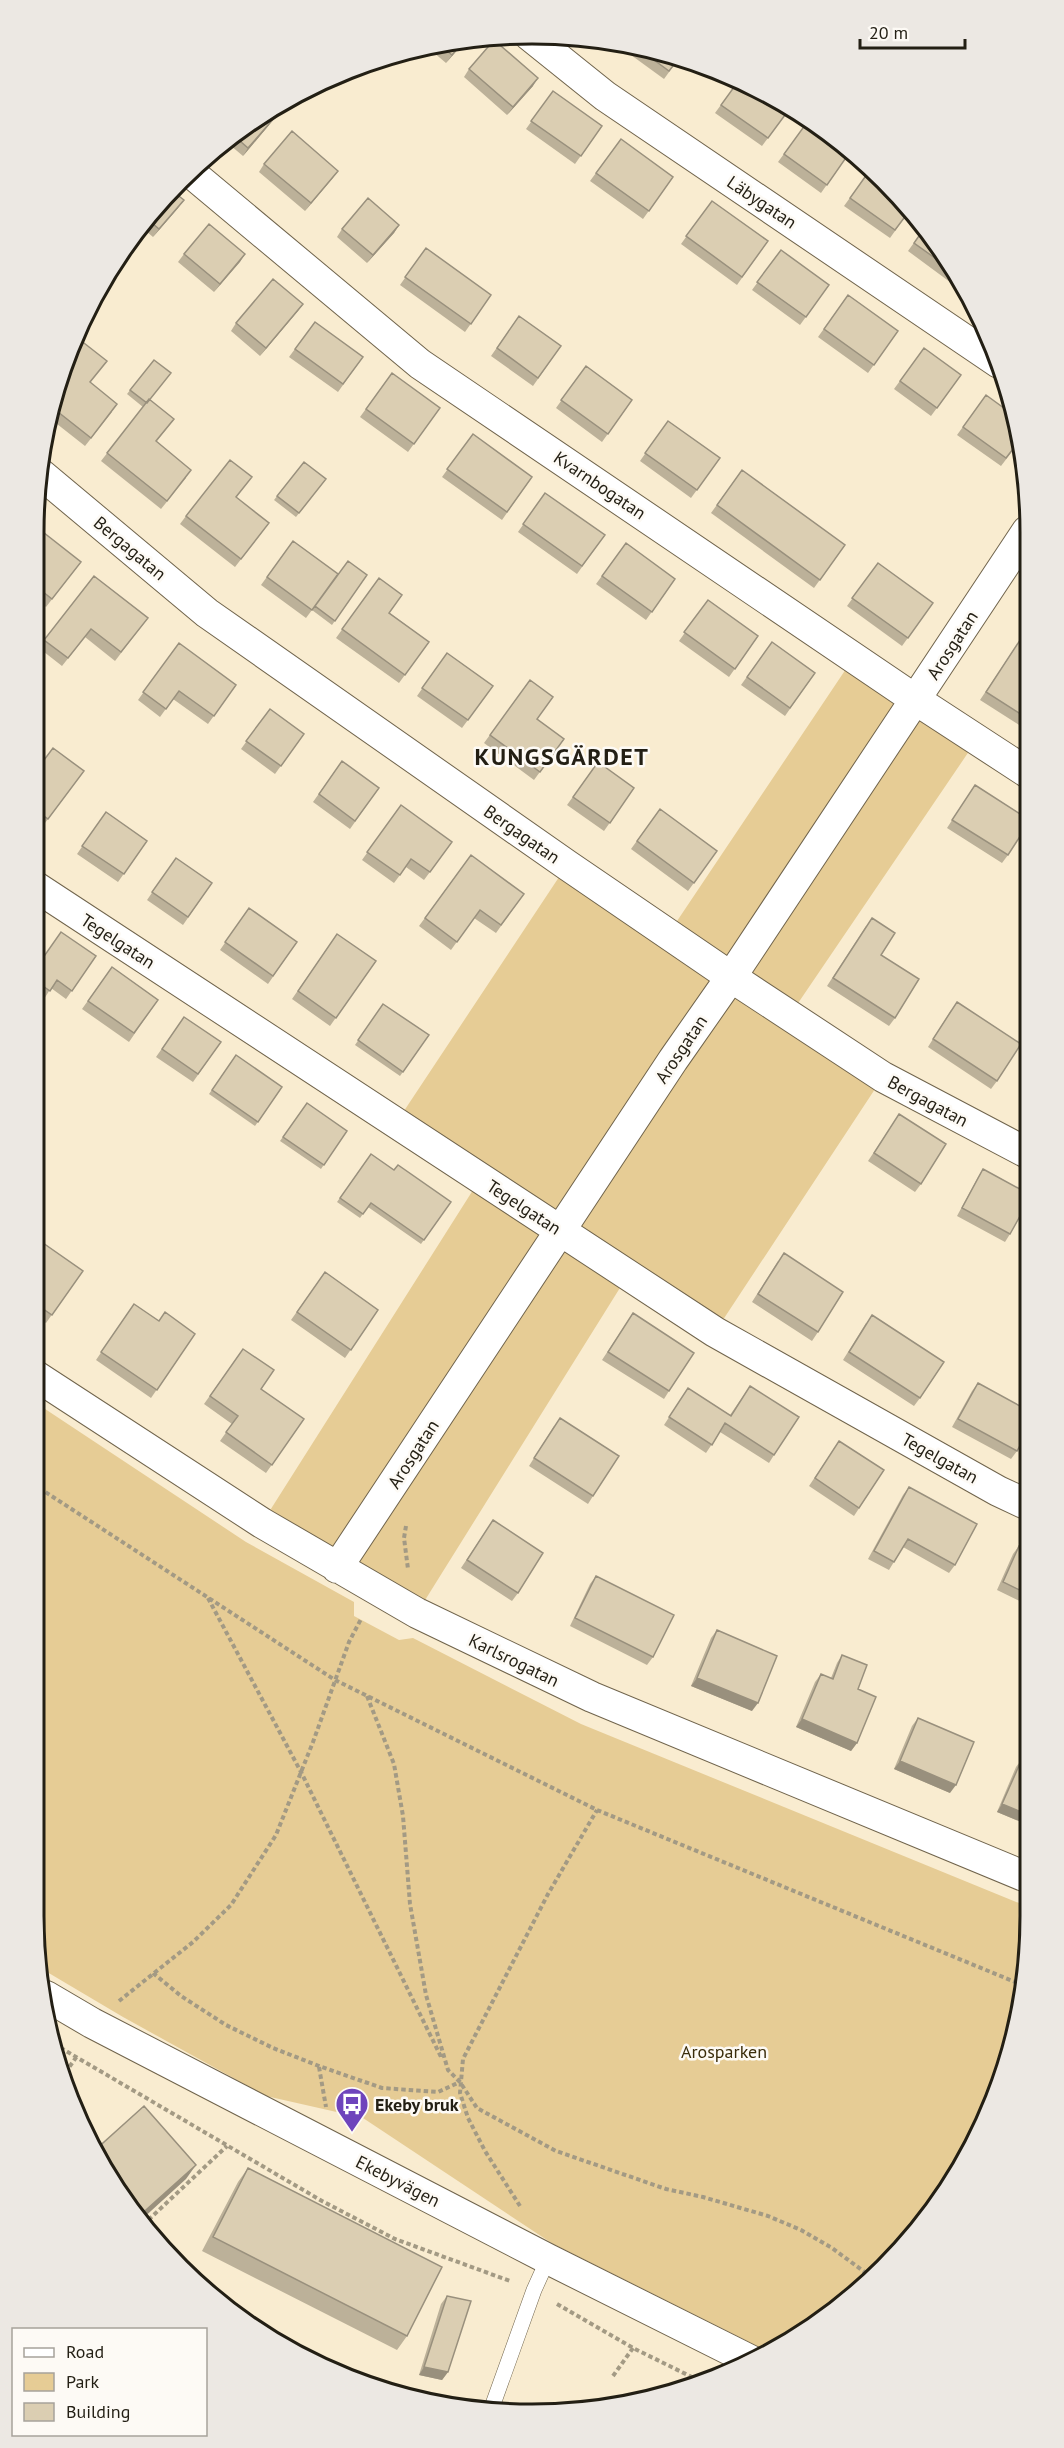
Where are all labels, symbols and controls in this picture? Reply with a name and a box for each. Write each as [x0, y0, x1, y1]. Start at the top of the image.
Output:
scale bar [860, 12, 965, 50]
text: 20 m [869, 21, 908, 44]
street label: Läbygatan [723, 170, 801, 234]
street label: Kvarnbogatan [549, 446, 651, 524]
street label: Bergagatan [89, 511, 171, 585]
street label: Arosgatan [921, 606, 983, 684]
district label: KUNGSGÄRDET [475, 741, 649, 772]
street label: Bergagatan [479, 799, 565, 869]
street label: Tegelgatan [76, 908, 160, 974]
street label: Arosgatan [650, 1011, 712, 1087]
street label: Bergagatan [884, 1070, 972, 1132]
street label: Tegelgatan [482, 1174, 566, 1240]
street label: Arosgatan [382, 1415, 444, 1493]
street label: Tegelgatan [898, 1428, 982, 1488]
street label: Karlsrogatan [465, 1628, 563, 1692]
park label: Arosparken [681, 2040, 767, 2063]
bus stop icon: Ekeby bruk [334, 2086, 370, 2133]
place label: Ekeby bruk [375, 2093, 459, 2116]
street label: Ekebyvägen [352, 2150, 444, 2212]
legend [12, 2328, 207, 2436]
text: Road [66, 2340, 104, 2363]
text: Park [66, 2370, 99, 2393]
text: Building [66, 2400, 130, 2423]

